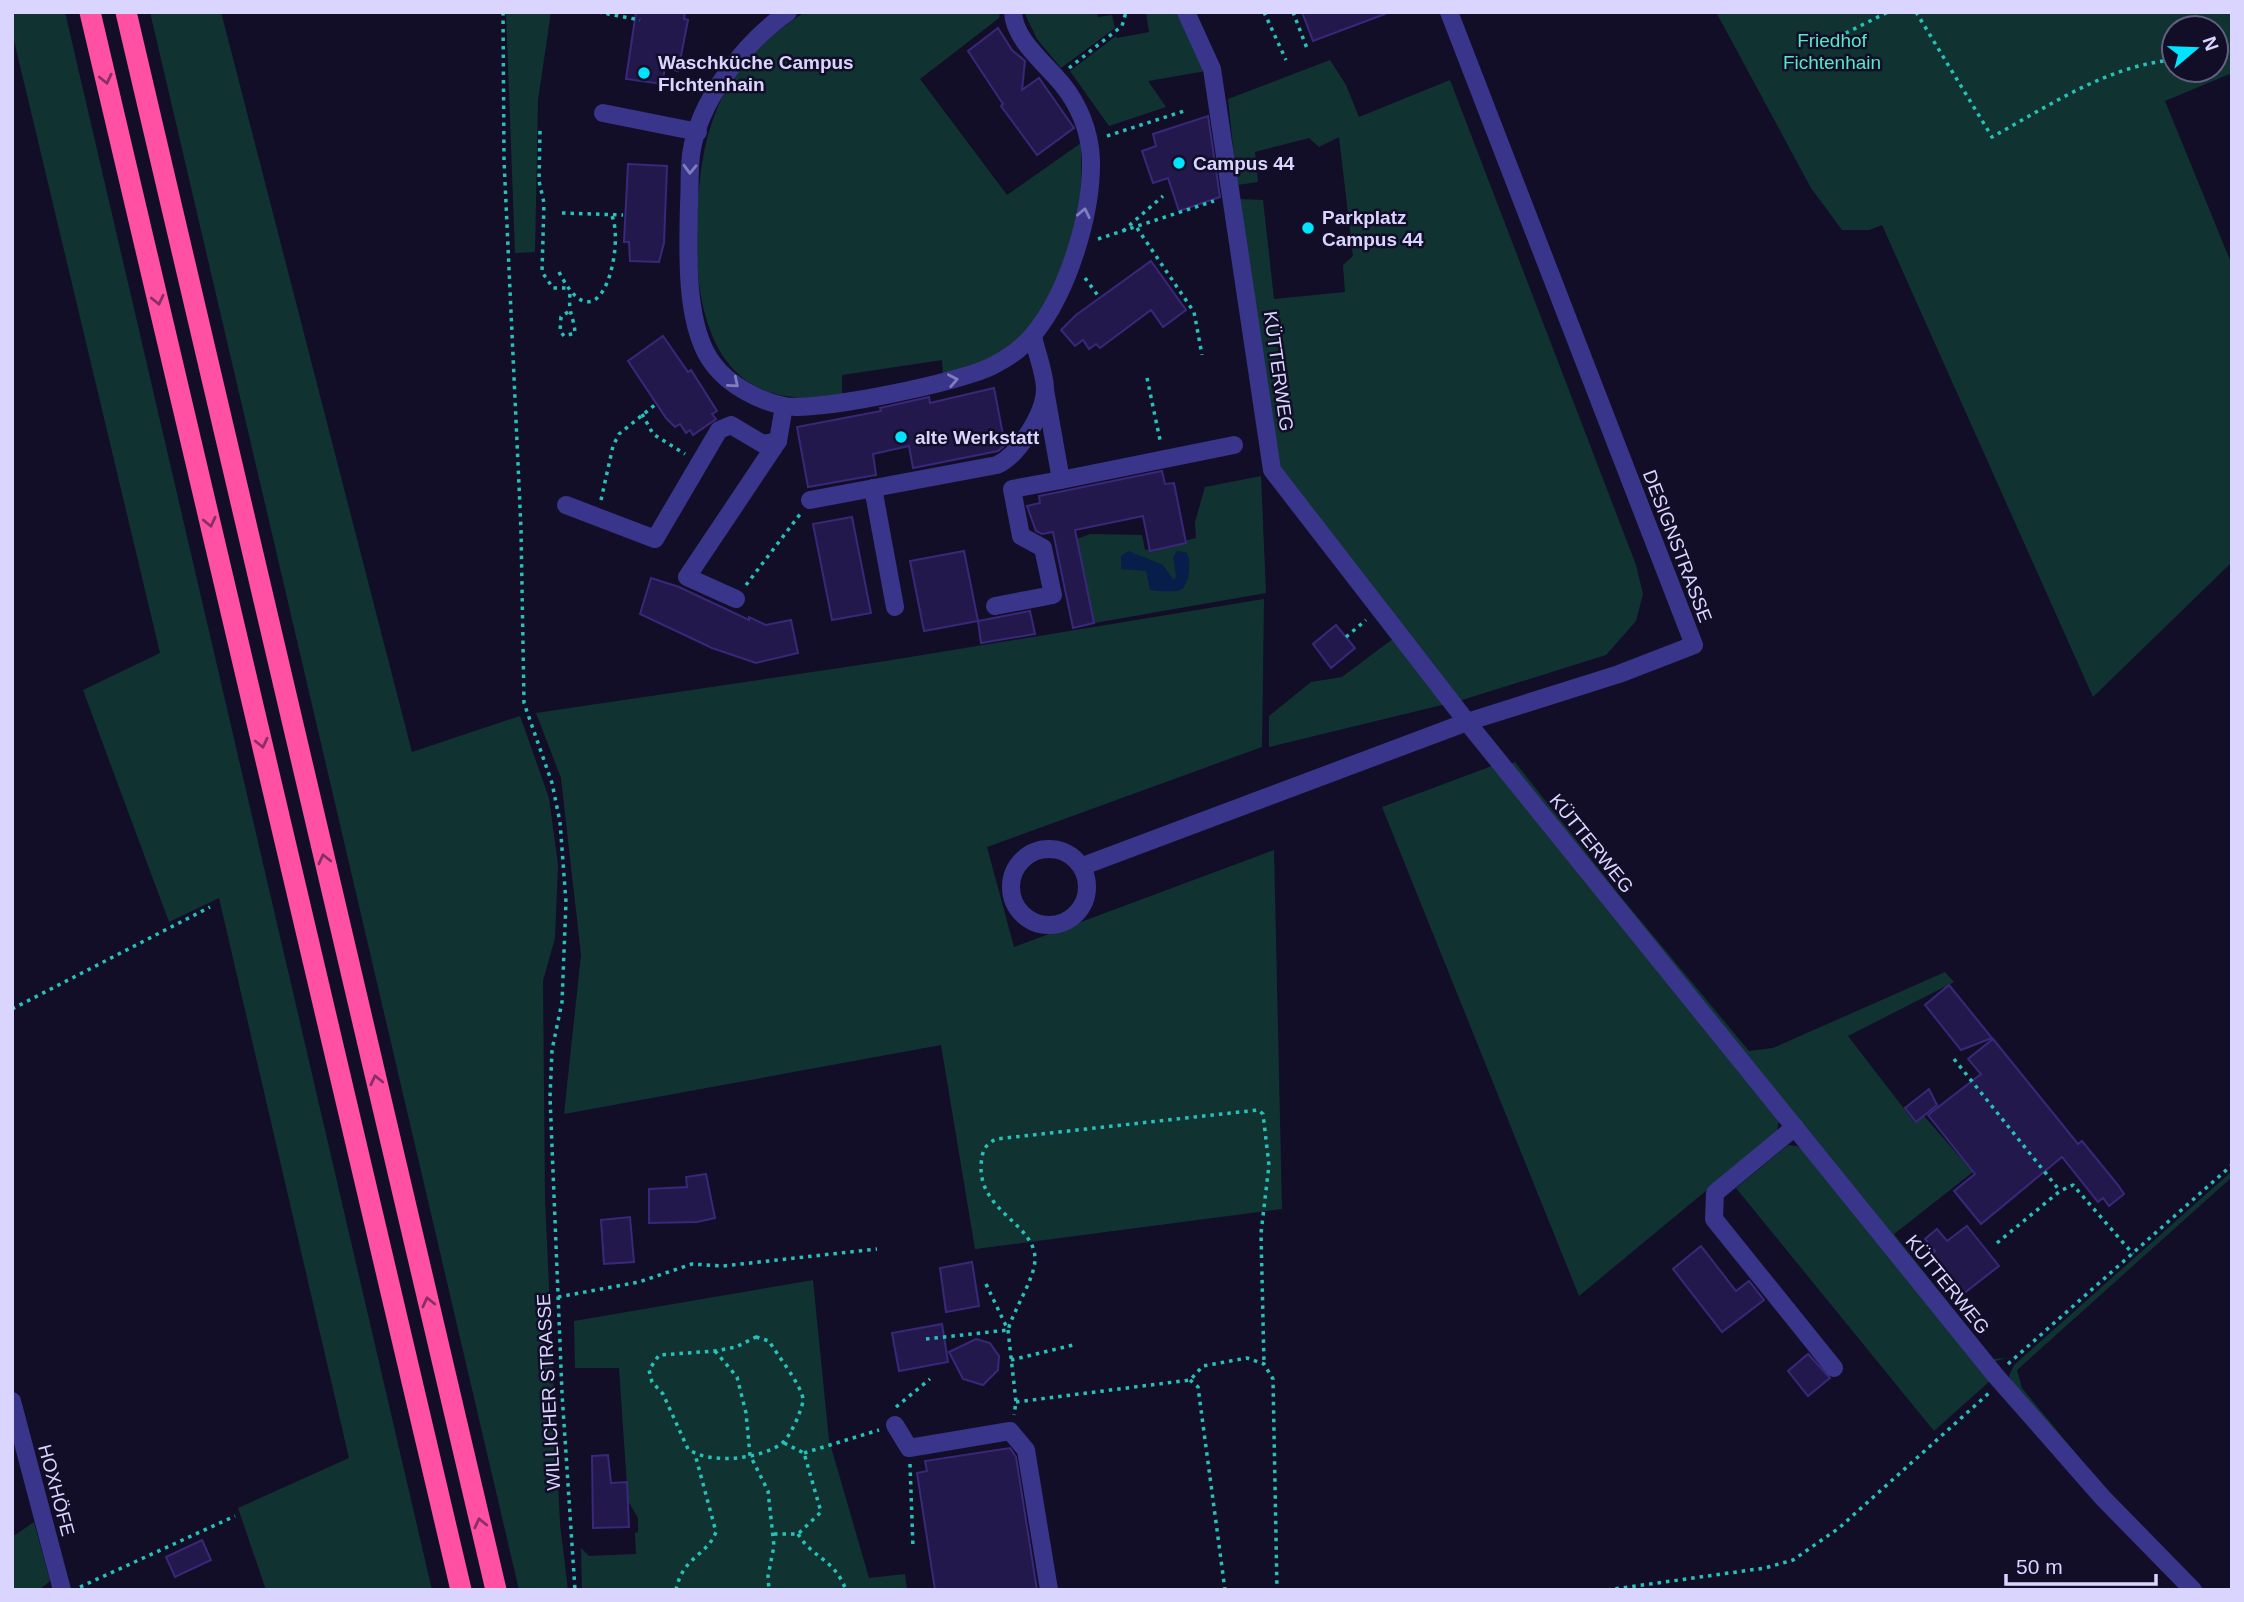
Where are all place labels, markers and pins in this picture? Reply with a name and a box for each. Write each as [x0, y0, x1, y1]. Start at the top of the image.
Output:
place label: Waschküche Campus FIchtenhain [658, 52, 854, 95]
marker: Waschküche Campus FIchtenhain [636, 65, 652, 81]
place label: Campus 44 [1193, 153, 1295, 174]
marker: Campus 44 [1171, 155, 1187, 171]
place label: Parkplatz Campus 44 [1322, 207, 1424, 250]
marker: Parkplatz Campus 44 [1300, 220, 1316, 236]
place label: alte Werkstatt [915, 427, 1040, 448]
marker: alte Werkstatt [893, 429, 909, 445]

